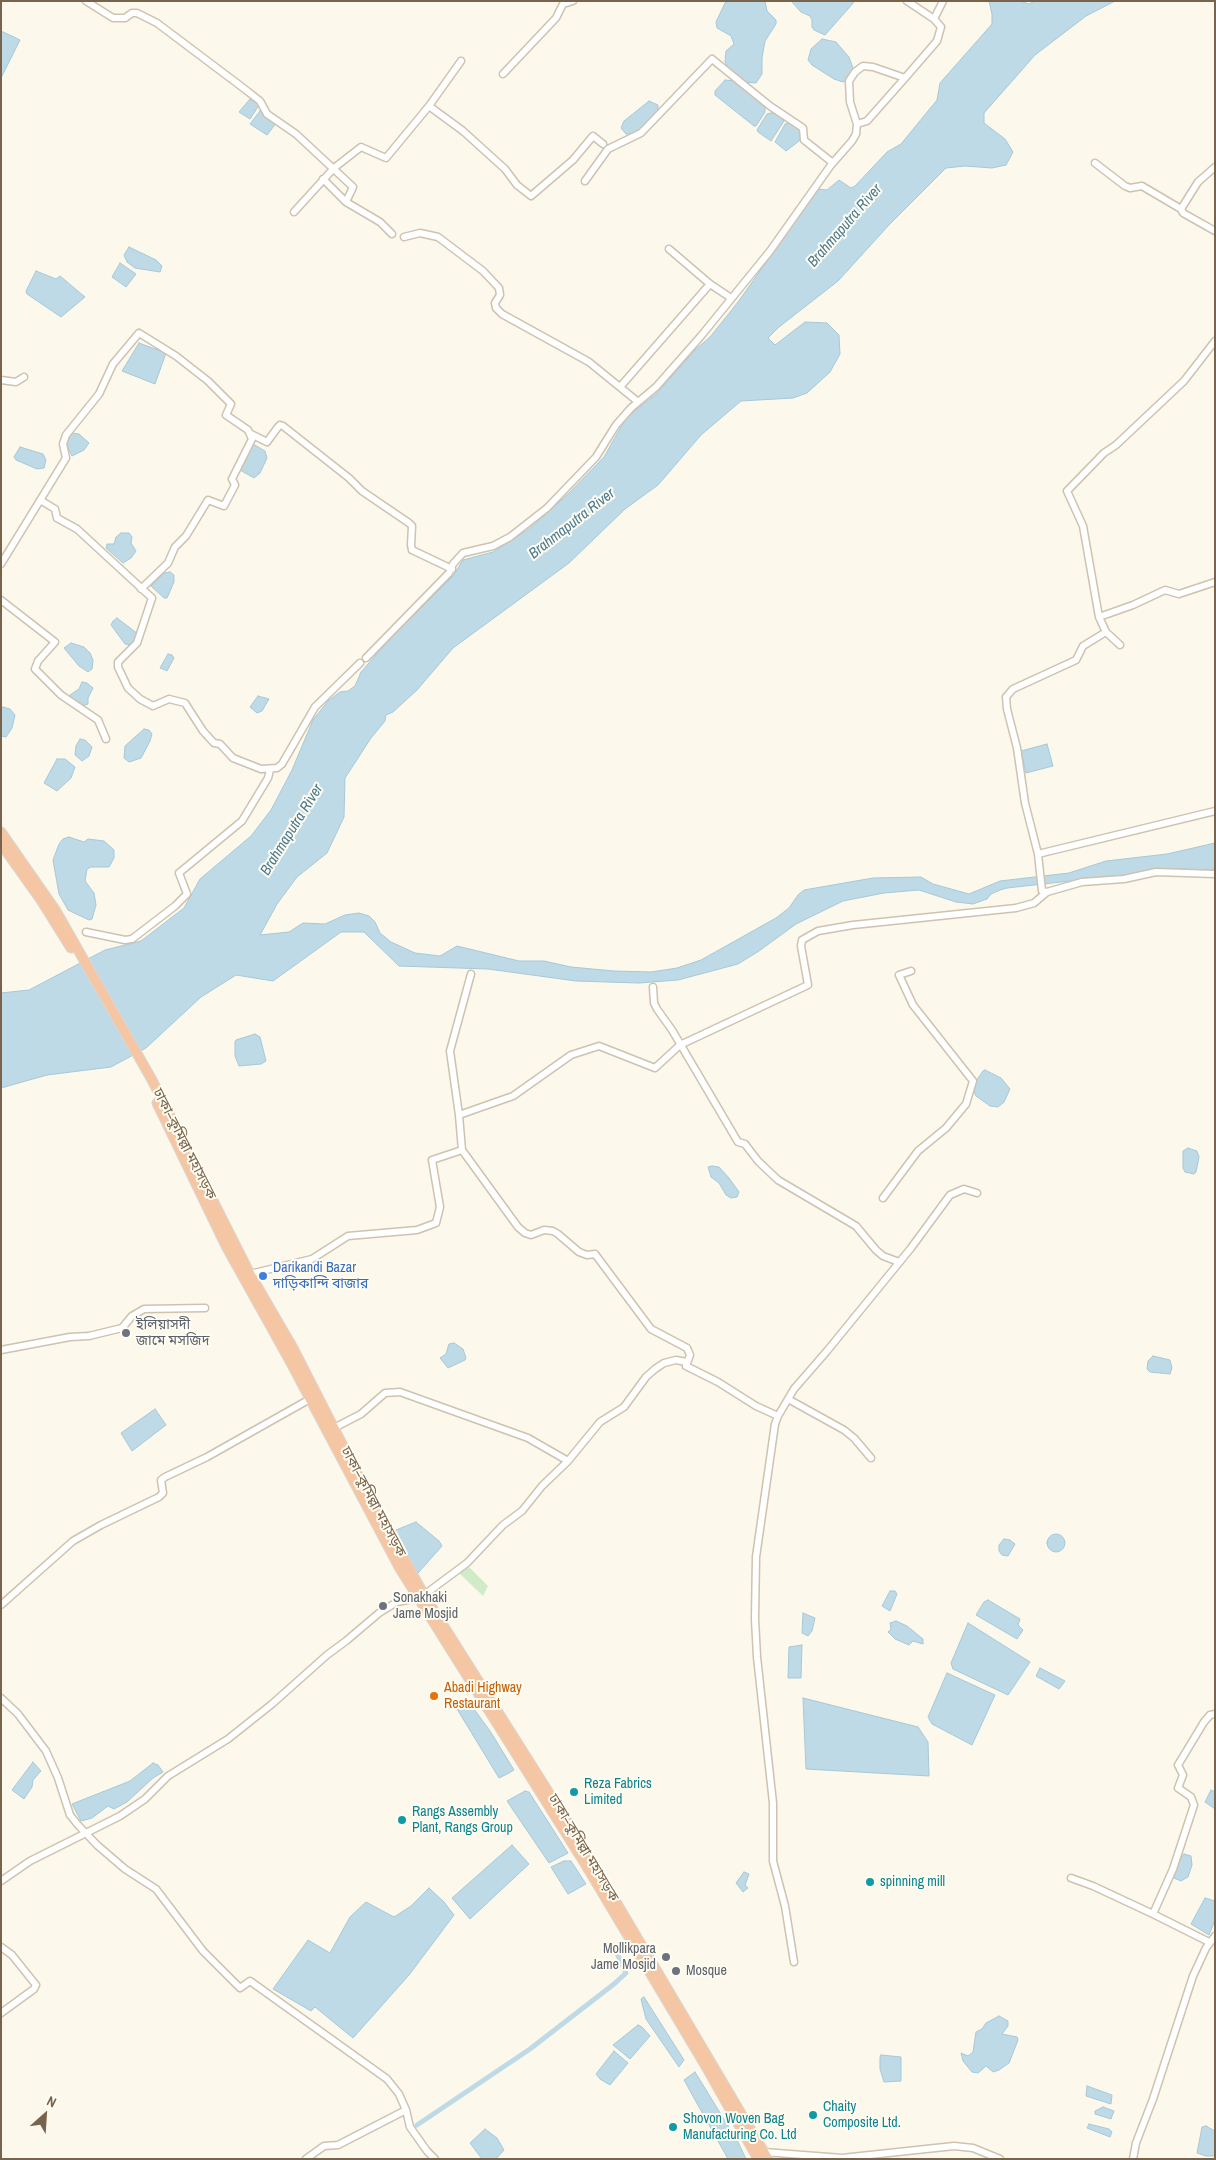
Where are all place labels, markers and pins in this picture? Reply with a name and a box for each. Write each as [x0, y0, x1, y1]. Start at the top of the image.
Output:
place label: Darikandi Bazar দাড়িকান্দি বাজার [273, 1260, 368, 1292]
marker: Darikandi Bazar দাড়িকান্দি বাজার [257, 1270, 269, 1282]
place label: ইলিয়াসদী জামে মসজিদ [136, 1317, 209, 1350]
marker: ইলিয়াসদী জামে মসজিদ [120, 1327, 132, 1339]
place label: Sonakhaki Jame Mosjid [393, 1590, 458, 1622]
marker: Sonakhaki Jame Mosjid [377, 1600, 389, 1612]
place label: Abadi Highway Restaurant [444, 1680, 522, 1712]
marker: Abadi Highway Restaurant [428, 1690, 440, 1702]
place label: Reza Fabrics Limited [584, 1776, 652, 1808]
marker: Reza Fabrics Limited [568, 1786, 580, 1798]
place label: Rangs Assembly Plant, Rangs Group [412, 1804, 513, 1836]
marker: Rangs Assembly Plant, Rangs Group [396, 1814, 408, 1826]
place label: spinning mill [880, 1874, 945, 1890]
marker: spinning mill [864, 1876, 876, 1888]
place label: Mollikpara Jame Mosjid [591, 1941, 656, 1974]
marker: Mollikpara Jame Mosjid [660, 1951, 672, 1963]
place label: Mosque [686, 1963, 727, 1979]
marker: Mosque [670, 1965, 682, 1977]
place label: Chaity Composite Ltd. [823, 2099, 901, 2132]
marker: Chaity Composite Ltd. [807, 2109, 819, 2121]
place label: Shovon Woven Bag Manufacturing Co. Ltd [683, 2111, 797, 2144]
marker: Shovon Woven Bag Manufacturing Co. Ltd [667, 2121, 679, 2133]

